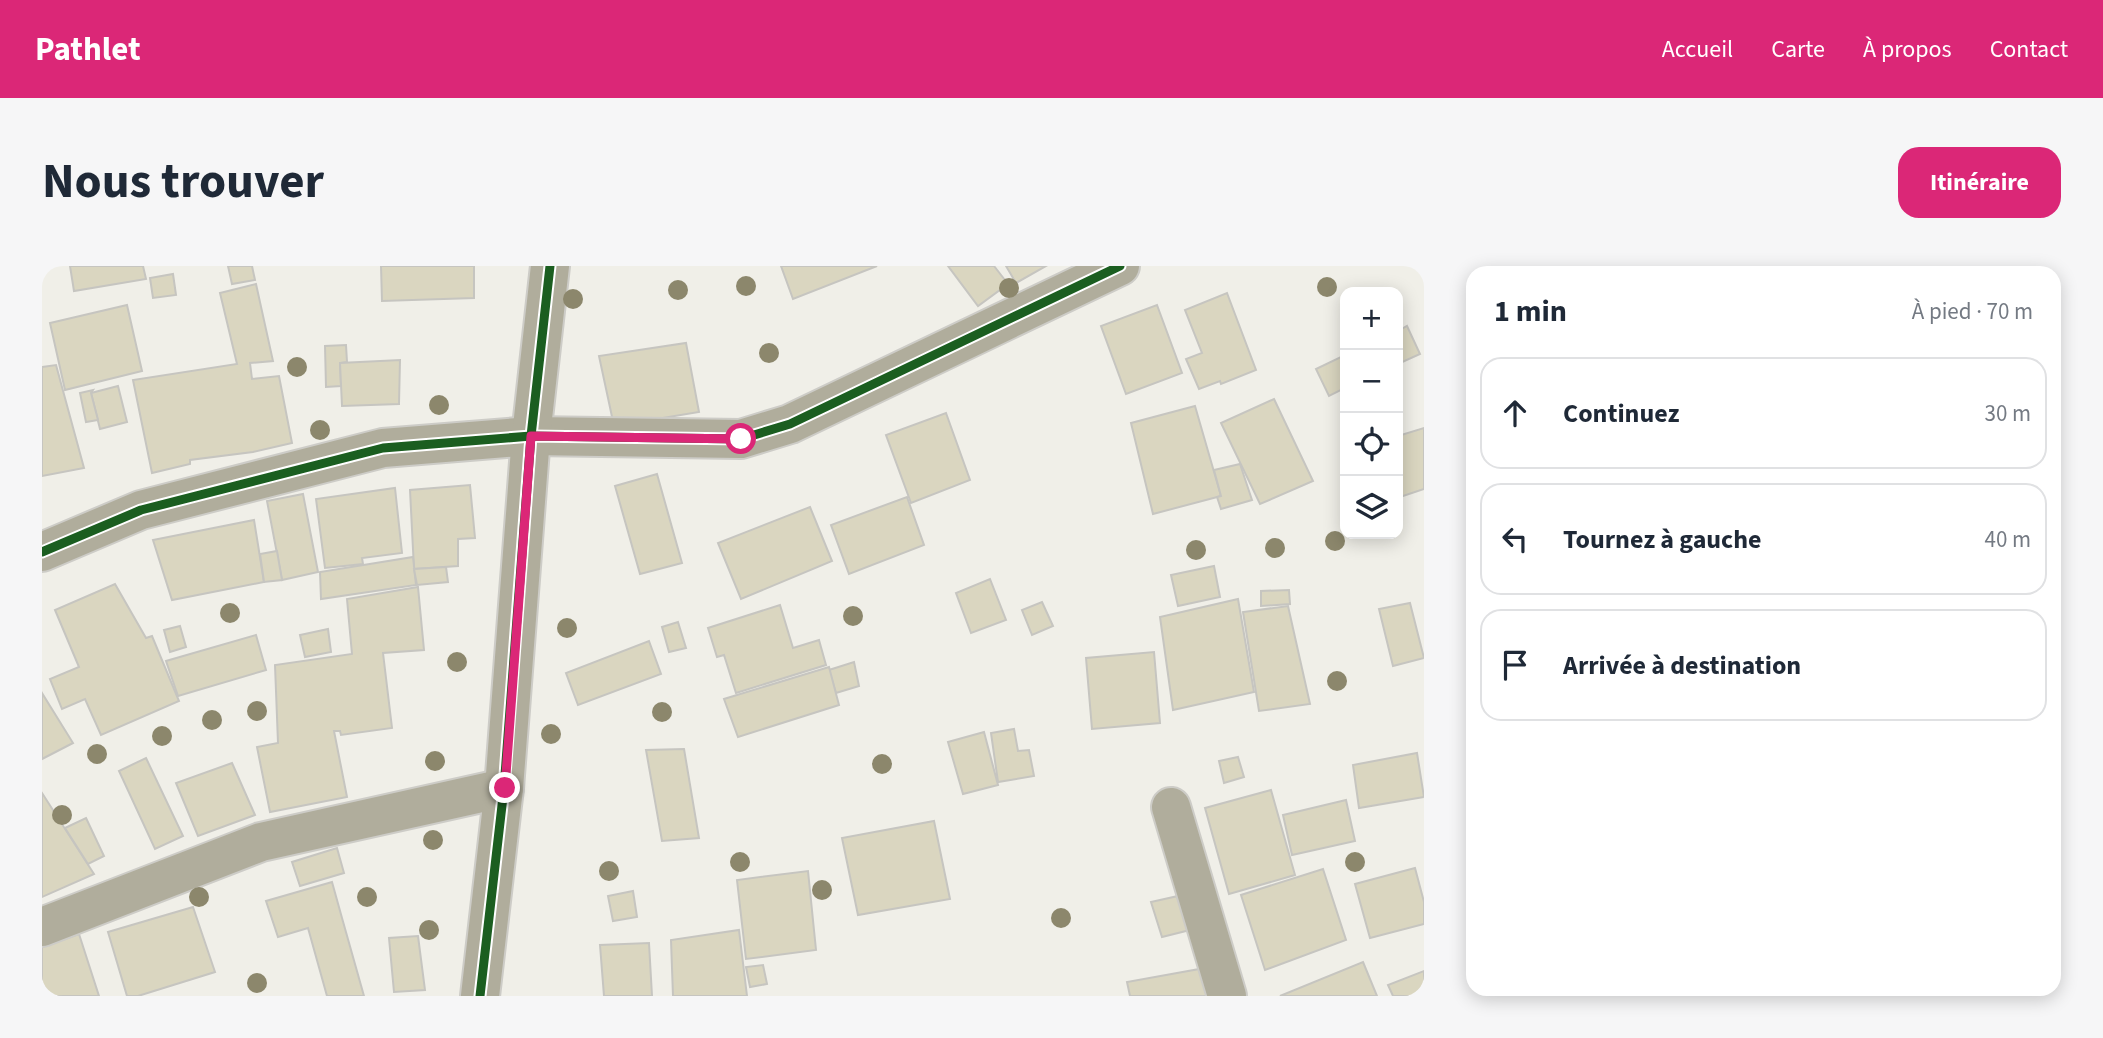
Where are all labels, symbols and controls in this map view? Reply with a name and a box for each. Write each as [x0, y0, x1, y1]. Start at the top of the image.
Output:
text: Pathlet [35, 26, 141, 73]
text: Accueil [1662, 32, 1733, 67]
text: Carte [1771, 32, 1825, 67]
text: À propos [1863, 32, 1952, 67]
text: Contact [1990, 32, 2068, 67]
text: Nous trouver [42, 147, 324, 217]
button: Itinéraire [1898, 147, 2061, 218]
map controls [1340, 287, 1403, 539]
button: + [1340, 287, 1403, 350]
text: 1 min [1494, 290, 1567, 333]
text: À pied · 70 m [1912, 295, 2033, 328]
button: − [1340, 350, 1403, 413]
icon: ahead [1496, 394, 1534, 432]
text: Continuez [1563, 395, 1679, 432]
text: 30 m [1984, 397, 2031, 430]
button: locate [1340, 413, 1403, 476]
route start [725, 423, 756, 454]
button: layers [1340, 476, 1403, 539]
icon: left [1496, 520, 1534, 558]
text: Tournez à gauche [1563, 521, 1762, 558]
text: 40 m [1984, 523, 2031, 556]
icon: arrive [1496, 646, 1534, 684]
text: Arrivée à destination [1563, 647, 1801, 684]
route end [489, 772, 520, 803]

